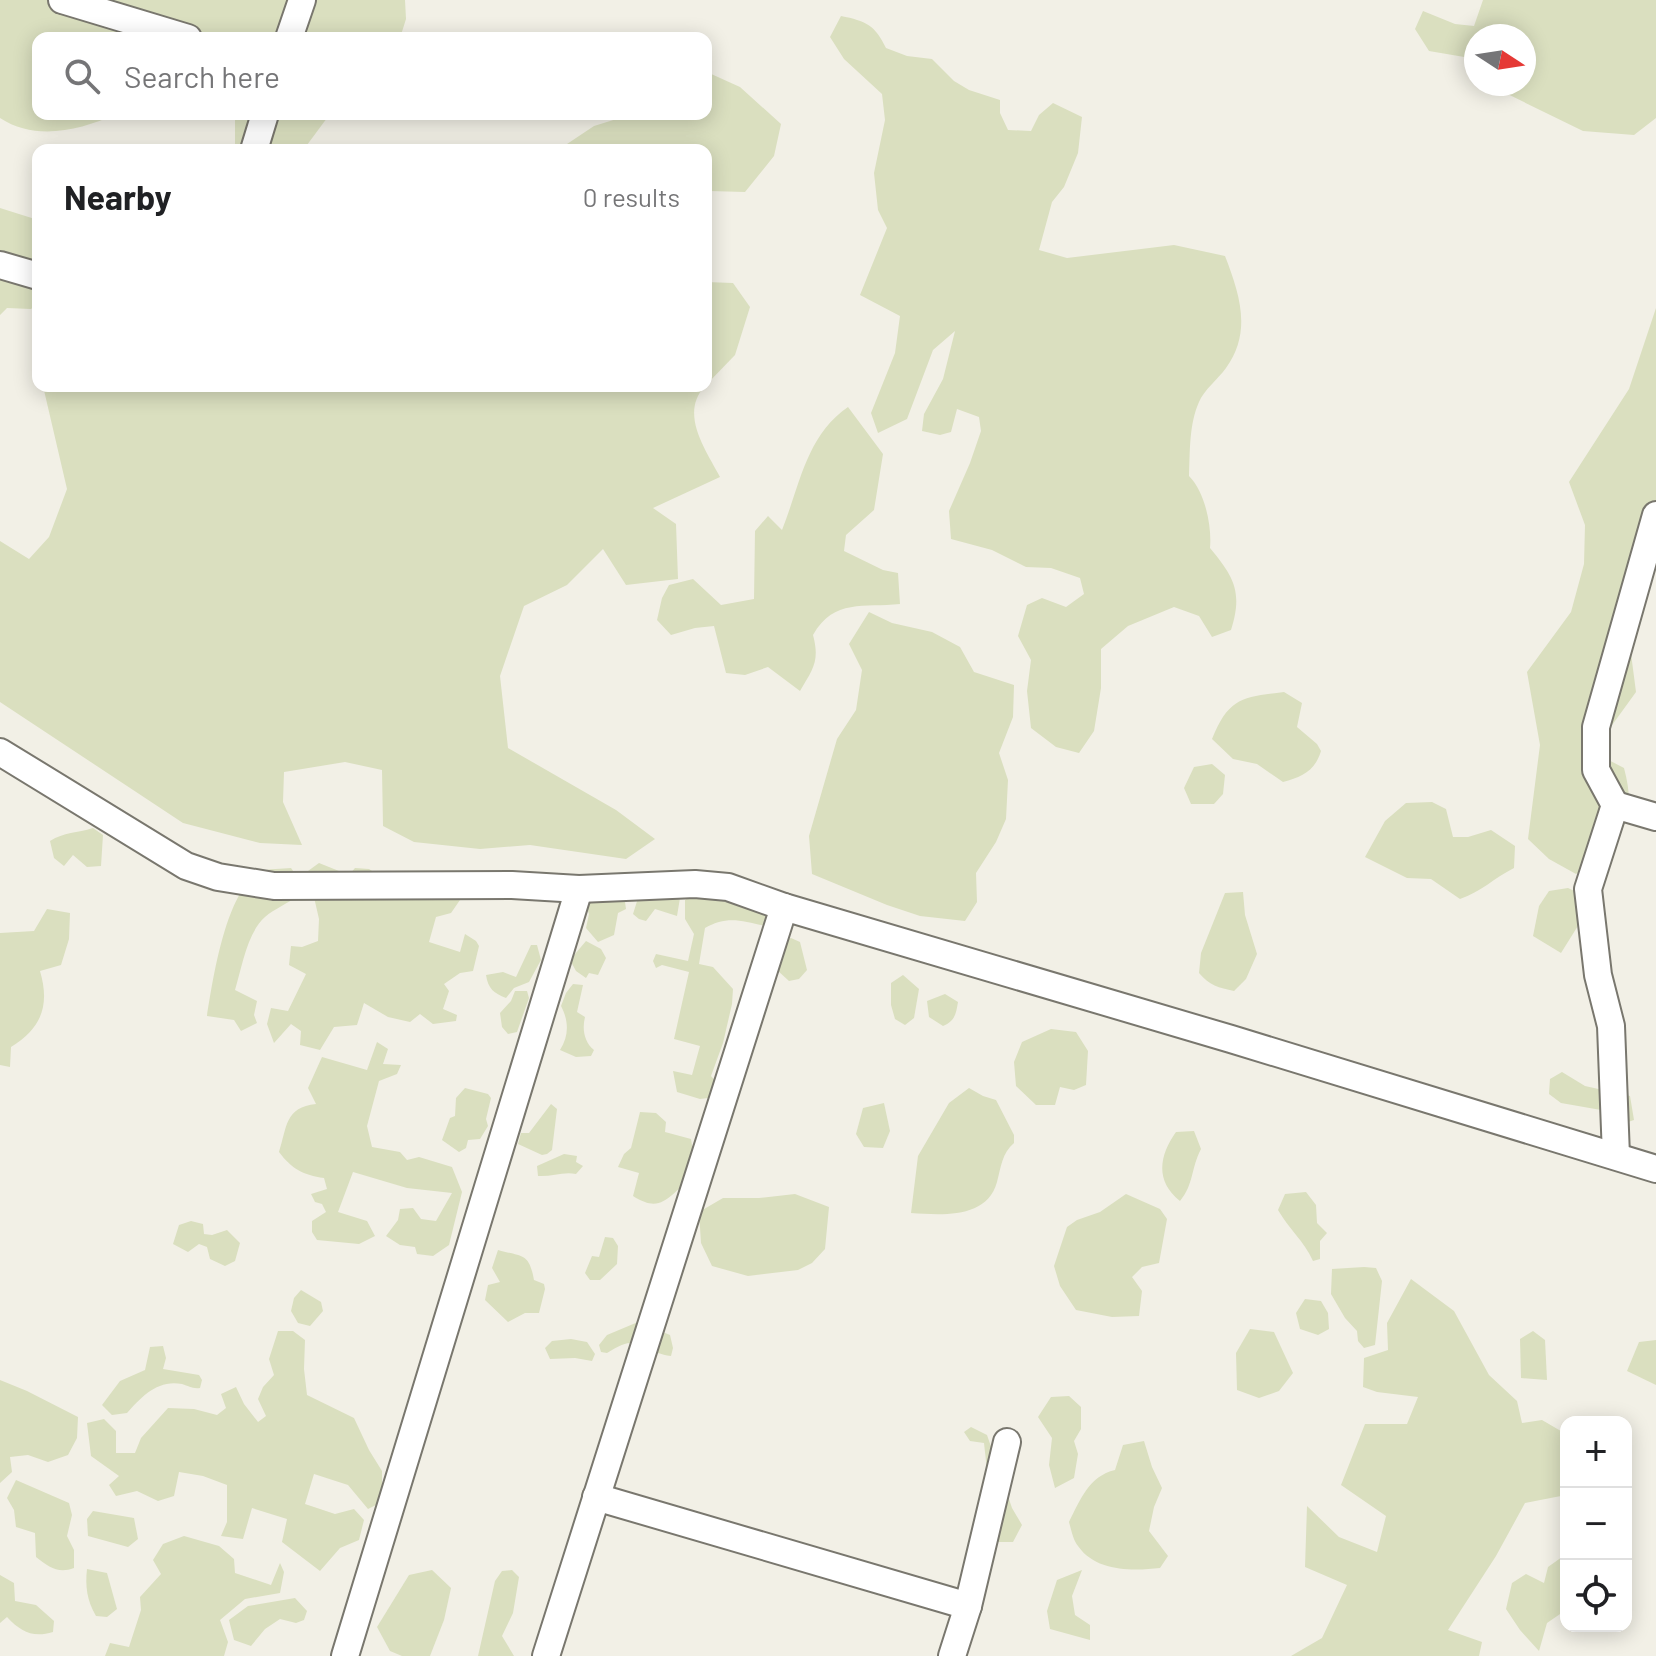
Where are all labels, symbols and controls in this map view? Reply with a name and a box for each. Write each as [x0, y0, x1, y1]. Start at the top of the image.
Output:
north arrow [1464, 24, 1536, 96]
search box [32, 32, 712, 120]
icon: search [60, 54, 104, 98]
text: Search here [124, 58, 280, 94]
text: Nearby [64, 176, 172, 217]
text: 0 results [583, 181, 680, 212]
map controls [1560, 1416, 1632, 1632]
button: + [1560, 1416, 1632, 1488]
button: − [1560, 1488, 1632, 1560]
button: locate [1560, 1560, 1632, 1632]

